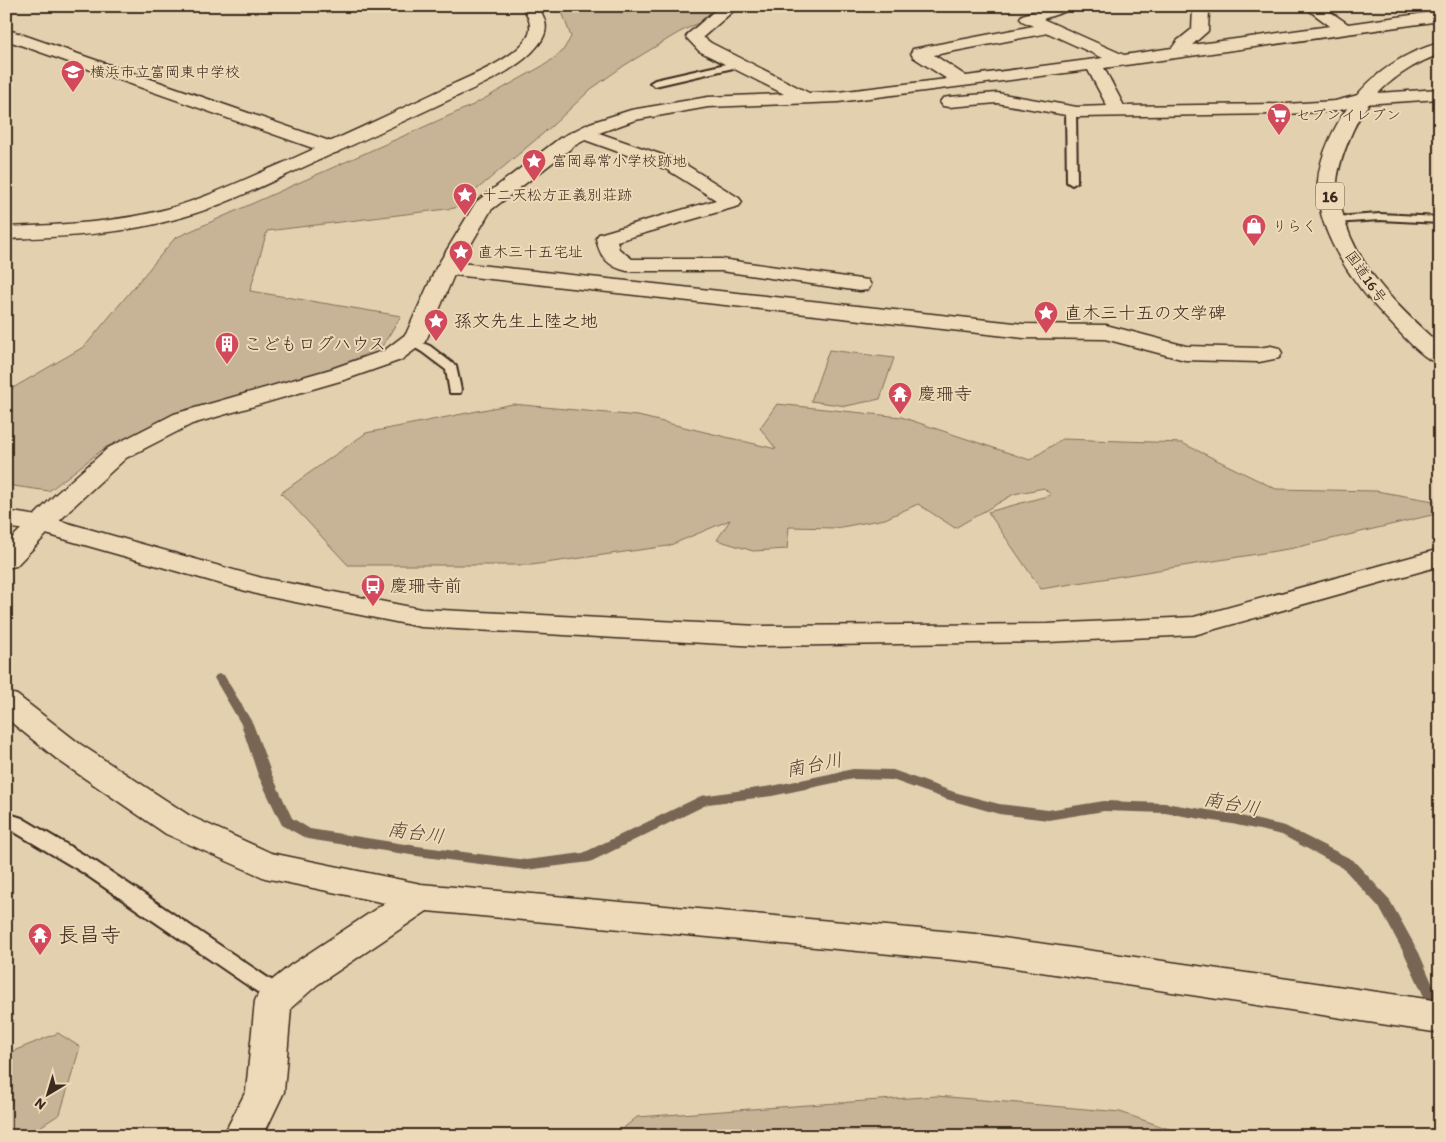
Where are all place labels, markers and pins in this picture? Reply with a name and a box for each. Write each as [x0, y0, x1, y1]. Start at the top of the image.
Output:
school or university icon: 横浜市立富岡東中学校 [60, 59, 86, 93]
place label: 横浜市立富岡東中学校 [90, 63, 240, 81]
supermarket icon: セブンイレブン [1266, 102, 1292, 136]
place label: セブンイレブン [1296, 106, 1401, 124]
place icon: 富岡尋常小学校跡地 [521, 148, 547, 182]
place label: 富岡尋常小学校跡地 [552, 152, 687, 170]
place icon: 十二天松方正義別荘跡 [452, 182, 478, 216]
place label: 十二天松方正義別荘跡 [482, 186, 632, 204]
shop icon: りらく [1241, 213, 1267, 247]
place label: りらく [1272, 217, 1317, 235]
place icon: 直木三十五宅址 [448, 239, 474, 273]
place label: 直木三十五宅址 [478, 243, 583, 261]
place icon: 直木三十五の文学碑 [1033, 300, 1059, 334]
place label: 直木三十五の文学碑 [1064, 302, 1226, 324]
place icon: 孫文先生上陸之地 [423, 308, 449, 342]
place label: 孫文先生上陸之地 [454, 310, 598, 332]
building icon: こどもログハウス [214, 331, 240, 365]
place label: こどもログハウス [244, 333, 386, 355]
temple icon: 慶珊寺 [887, 381, 913, 415]
place label: 慶珊寺 [918, 383, 972, 405]
bus stop icon: 慶珊寺前 [360, 573, 386, 607]
place label: 慶珊寺前 [390, 575, 462, 597]
temple icon: 長昌寺 [27, 922, 53, 956]
place label: 長昌寺 [58, 922, 121, 947]

